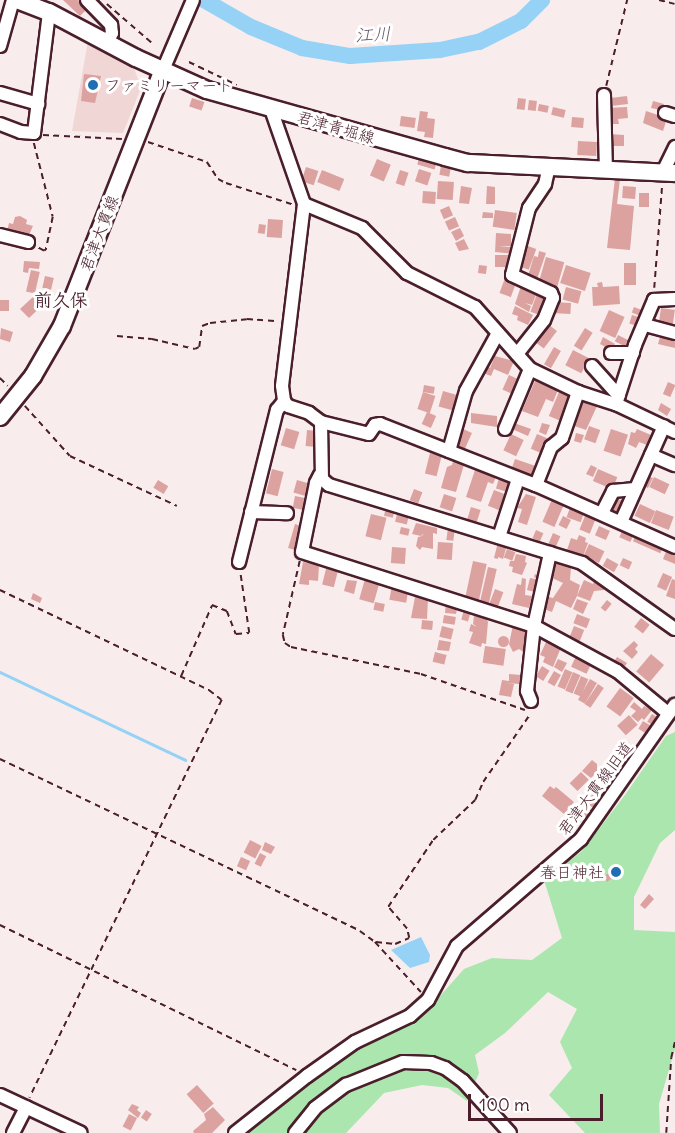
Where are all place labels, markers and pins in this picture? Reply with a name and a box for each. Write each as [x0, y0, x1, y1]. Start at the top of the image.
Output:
place label: ファミリーマート [105, 75, 233, 95]
marker: ファミリーマート [86, 78, 100, 92]
place label: 春日神社 [540, 862, 604, 882]
marker: 春日神社 [609, 865, 623, 879]

